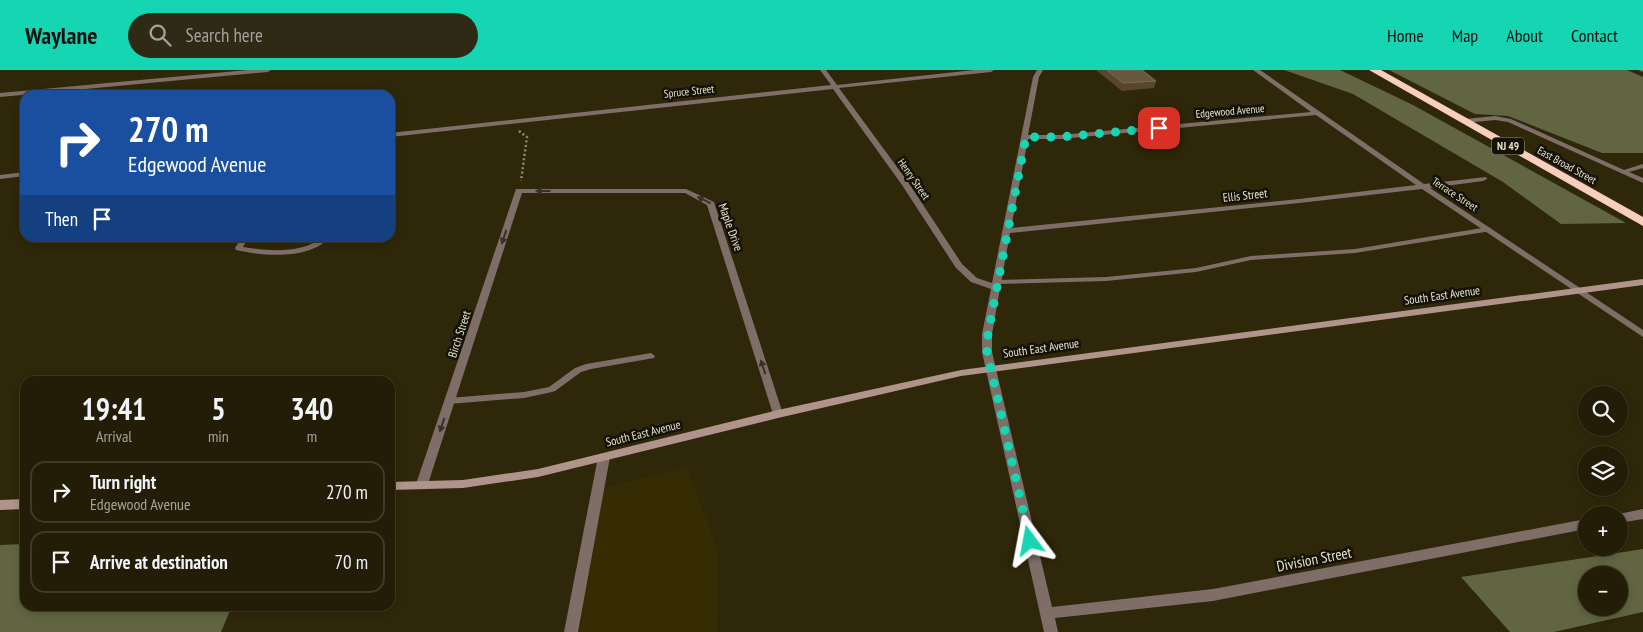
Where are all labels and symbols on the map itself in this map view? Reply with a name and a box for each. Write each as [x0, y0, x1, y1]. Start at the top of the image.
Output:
street label: Spruce Street [663, 81, 715, 101]
street label: Edgewood Avenue [1195, 101, 1266, 121]
pin [1138, 107, 1180, 149]
road number: NJ 49 [1492, 138, 1524, 154]
street label: East Broad Street [1535, 143, 1599, 187]
street label: Henry Street [895, 156, 933, 202]
street label: Terrace Street [1429, 174, 1481, 214]
street label: Ellis Street [1222, 185, 1269, 205]
one-way arrow [535, 187, 551, 195]
one-way arrow [696, 196, 711, 204]
street label: Maple Drive [715, 201, 747, 253]
one-way arrow [500, 230, 507, 245]
street label: South East Avenue [1403, 282, 1481, 308]
street label: Birch Street [444, 308, 474, 359]
street label: South East Avenue [1002, 335, 1080, 361]
one-way arrow [759, 359, 767, 374]
street label: South East Avenue [604, 416, 682, 450]
one-way arrow [437, 418, 445, 433]
position arrow [1003, 514, 1055, 566]
street label: Division Street [1275, 542, 1353, 576]

